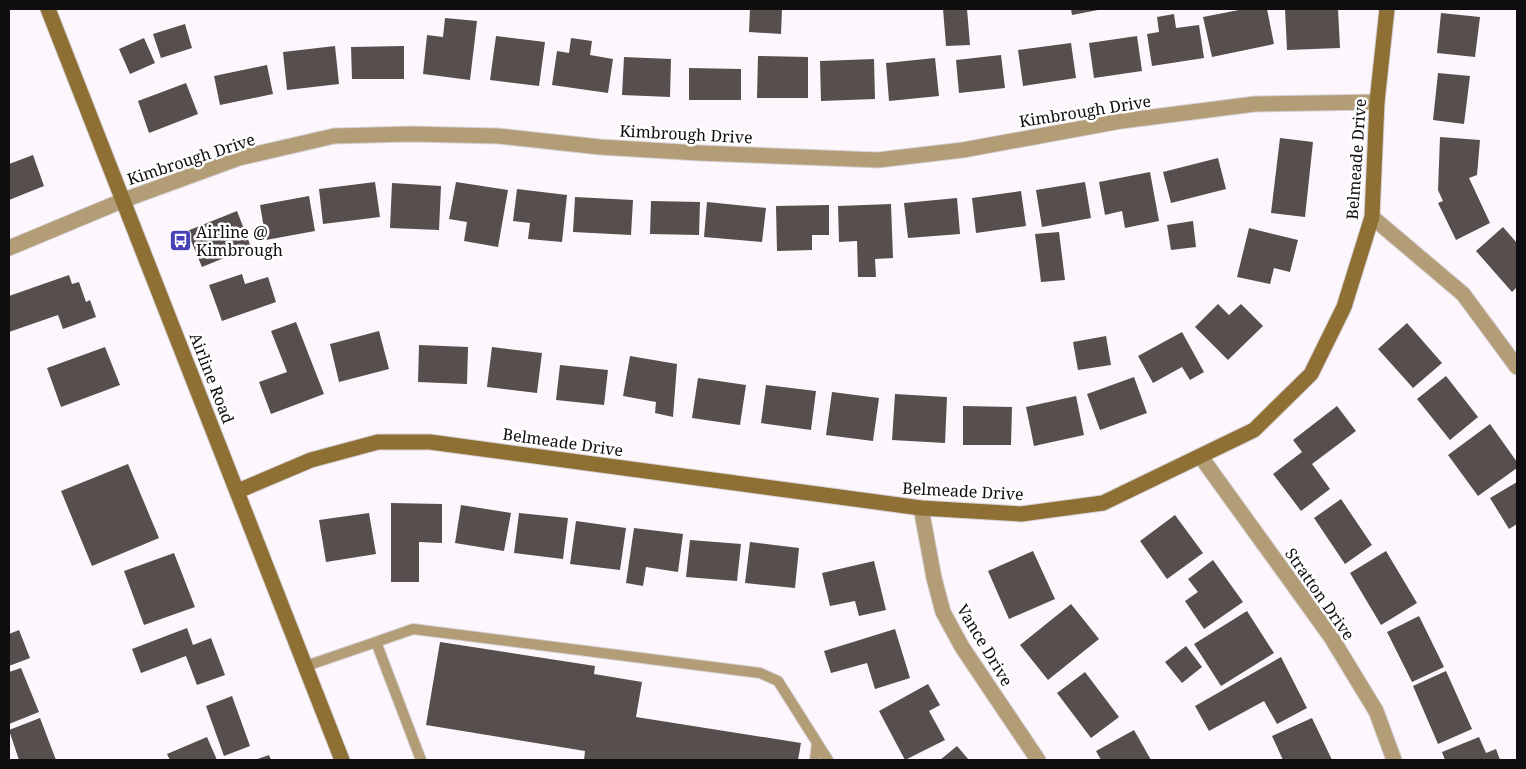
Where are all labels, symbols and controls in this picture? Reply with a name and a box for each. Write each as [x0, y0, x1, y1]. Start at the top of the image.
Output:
street label: Kimbrough Drive [1017, 90, 1153, 132]
street label: Belmeade Drive [1341, 98, 1371, 220]
street label: Kimbrough Drive [619, 120, 753, 148]
street label: Kimbrough Drive [124, 128, 258, 190]
place label: Airline @ Kimbrough [196, 221, 283, 261]
bus stop icon: Airline @ Kimbrough [168, 229, 192, 253]
street label: Airline Road [185, 329, 239, 427]
street label: Belmeade Drive [501, 423, 625, 461]
street label: Belmeade Drive [902, 477, 1024, 505]
street label: Stratton Drive [1280, 544, 1360, 644]
street label: Vance Drive [952, 600, 1018, 690]

